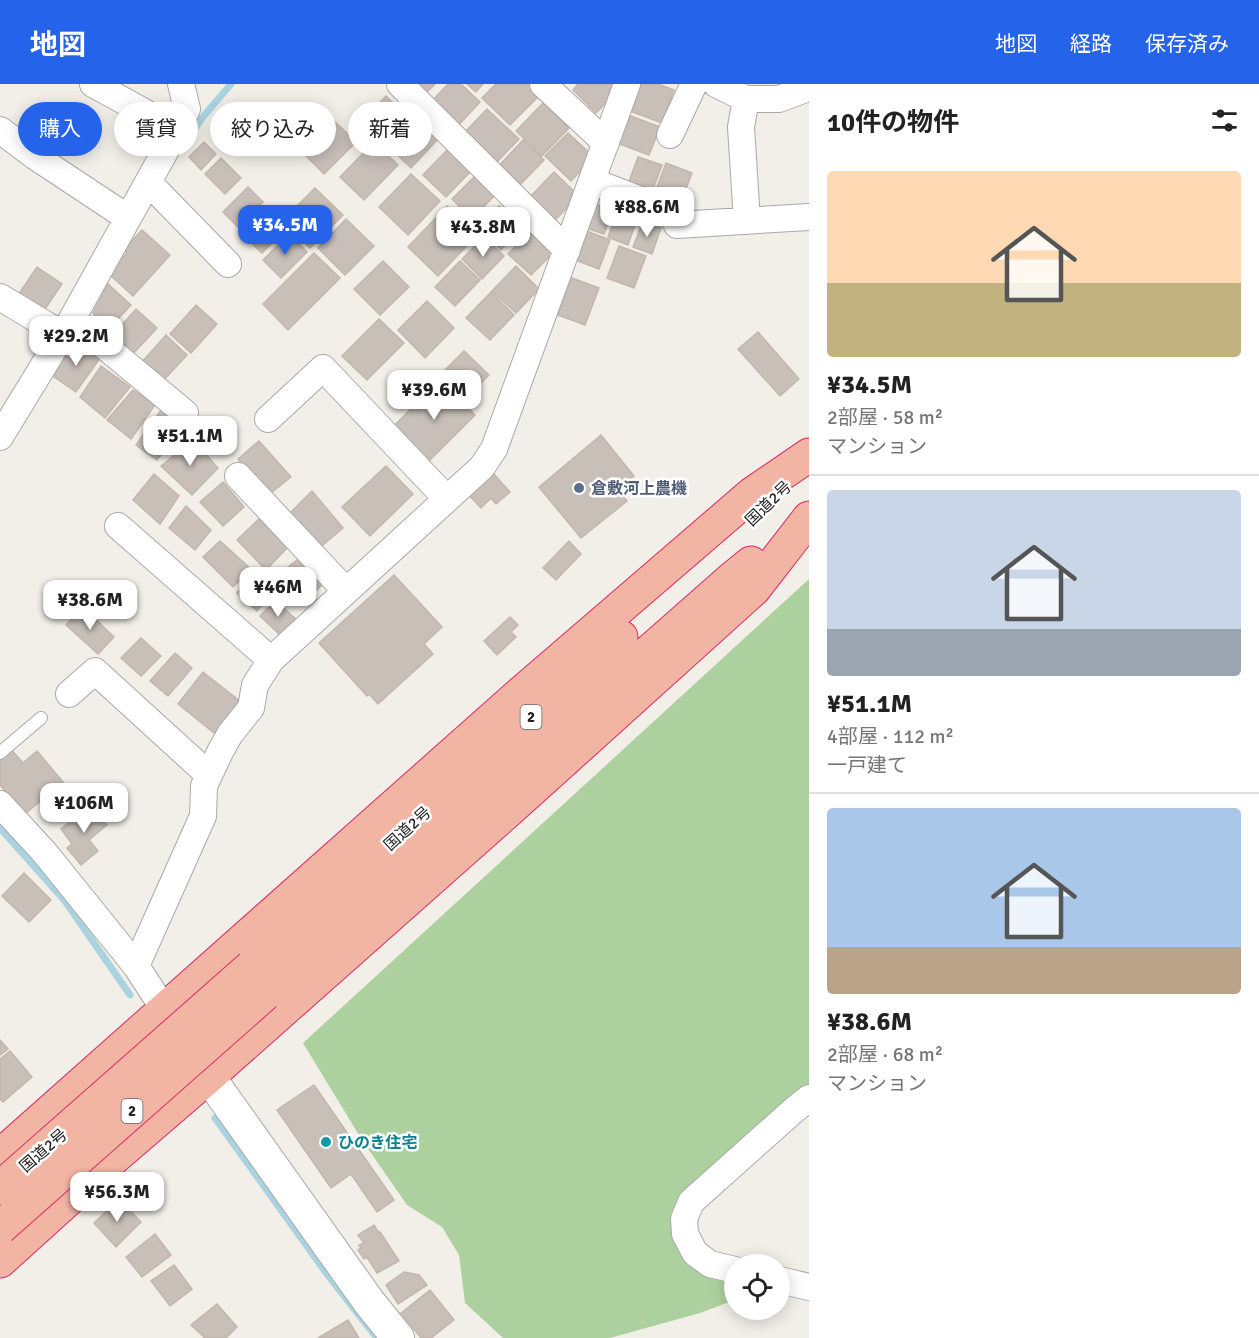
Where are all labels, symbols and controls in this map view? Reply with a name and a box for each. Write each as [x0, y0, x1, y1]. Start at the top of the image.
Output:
text: 地図 [30, 28, 86, 62]
text: 地図 [995, 31, 1037, 57]
text: 経路 [1070, 31, 1112, 57]
text: 保存済み [1145, 31, 1229, 57]
chip: 購入 [18, 102, 102, 156]
chip: 賃貸 [114, 102, 198, 156]
chip: 絞り込み [210, 102, 336, 156]
chip: 新着 [348, 102, 432, 156]
icon: filters [1208, 104, 1241, 137]
text: 10件の物件 [827, 107, 959, 139]
pin: ¥88.6M [598, 187, 696, 238]
text: ¥88.6M [614, 194, 680, 219]
pin: ¥34.5M [236, 205, 334, 256]
pin: ¥43.8M [434, 207, 532, 258]
icon: home [980, 210, 1088, 318]
text: ¥34.5M [252, 212, 318, 237]
text: ¥43.8M [450, 214, 516, 239]
pin: ¥29.2M [27, 316, 125, 367]
text: ¥29.2M [43, 323, 109, 348]
text: ¥34.5M [827, 369, 912, 401]
pin: ¥39.6M [385, 370, 483, 421]
text: ¥39.6M [401, 377, 467, 402]
text: 2部屋 · 58 m² [827, 405, 943, 430]
pin: ¥51.1M [141, 416, 239, 467]
text: ¥51.1M [157, 423, 223, 448]
text: マンション [827, 434, 927, 459]
street label: 国道2号 [741, 477, 796, 531]
place label: 倉敷河上農機 [591, 479, 687, 499]
marker: 倉敷河上農機 [572, 481, 586, 495]
icon: home [980, 529, 1088, 637]
pin: ¥46M [242, 567, 314, 618]
text: ¥46M [253, 574, 303, 599]
pin: ¥38.6M [41, 580, 139, 631]
text: ¥38.6M [57, 587, 123, 612]
text: ¥51.1M [827, 688, 912, 720]
road number: 2 [520, 705, 542, 729]
text: 4部屋 · 112 m² [827, 724, 954, 749]
text: 一戸建て [827, 753, 907, 778]
pin: ¥106M [42, 783, 126, 834]
text: ¥106M [54, 790, 114, 815]
street label: 国道2号 [380, 802, 435, 855]
icon: home [980, 847, 1088, 955]
text: ¥38.6M [827, 1006, 912, 1038]
text: 2部屋 · 68 m² [827, 1042, 943, 1067]
text: マンション [827, 1071, 927, 1096]
road number: 2 [122, 1099, 142, 1123]
street label: 国道2号 [16, 1125, 72, 1177]
place label: ひのき住宅 [338, 1133, 418, 1153]
marker: ひのき住宅 [319, 1135, 333, 1149]
pin: ¥56.3M [68, 1172, 166, 1223]
text: ¥56.3M [84, 1179, 150, 1204]
map controls [724, 1254, 790, 1320]
button: locate [724, 1254, 790, 1320]

